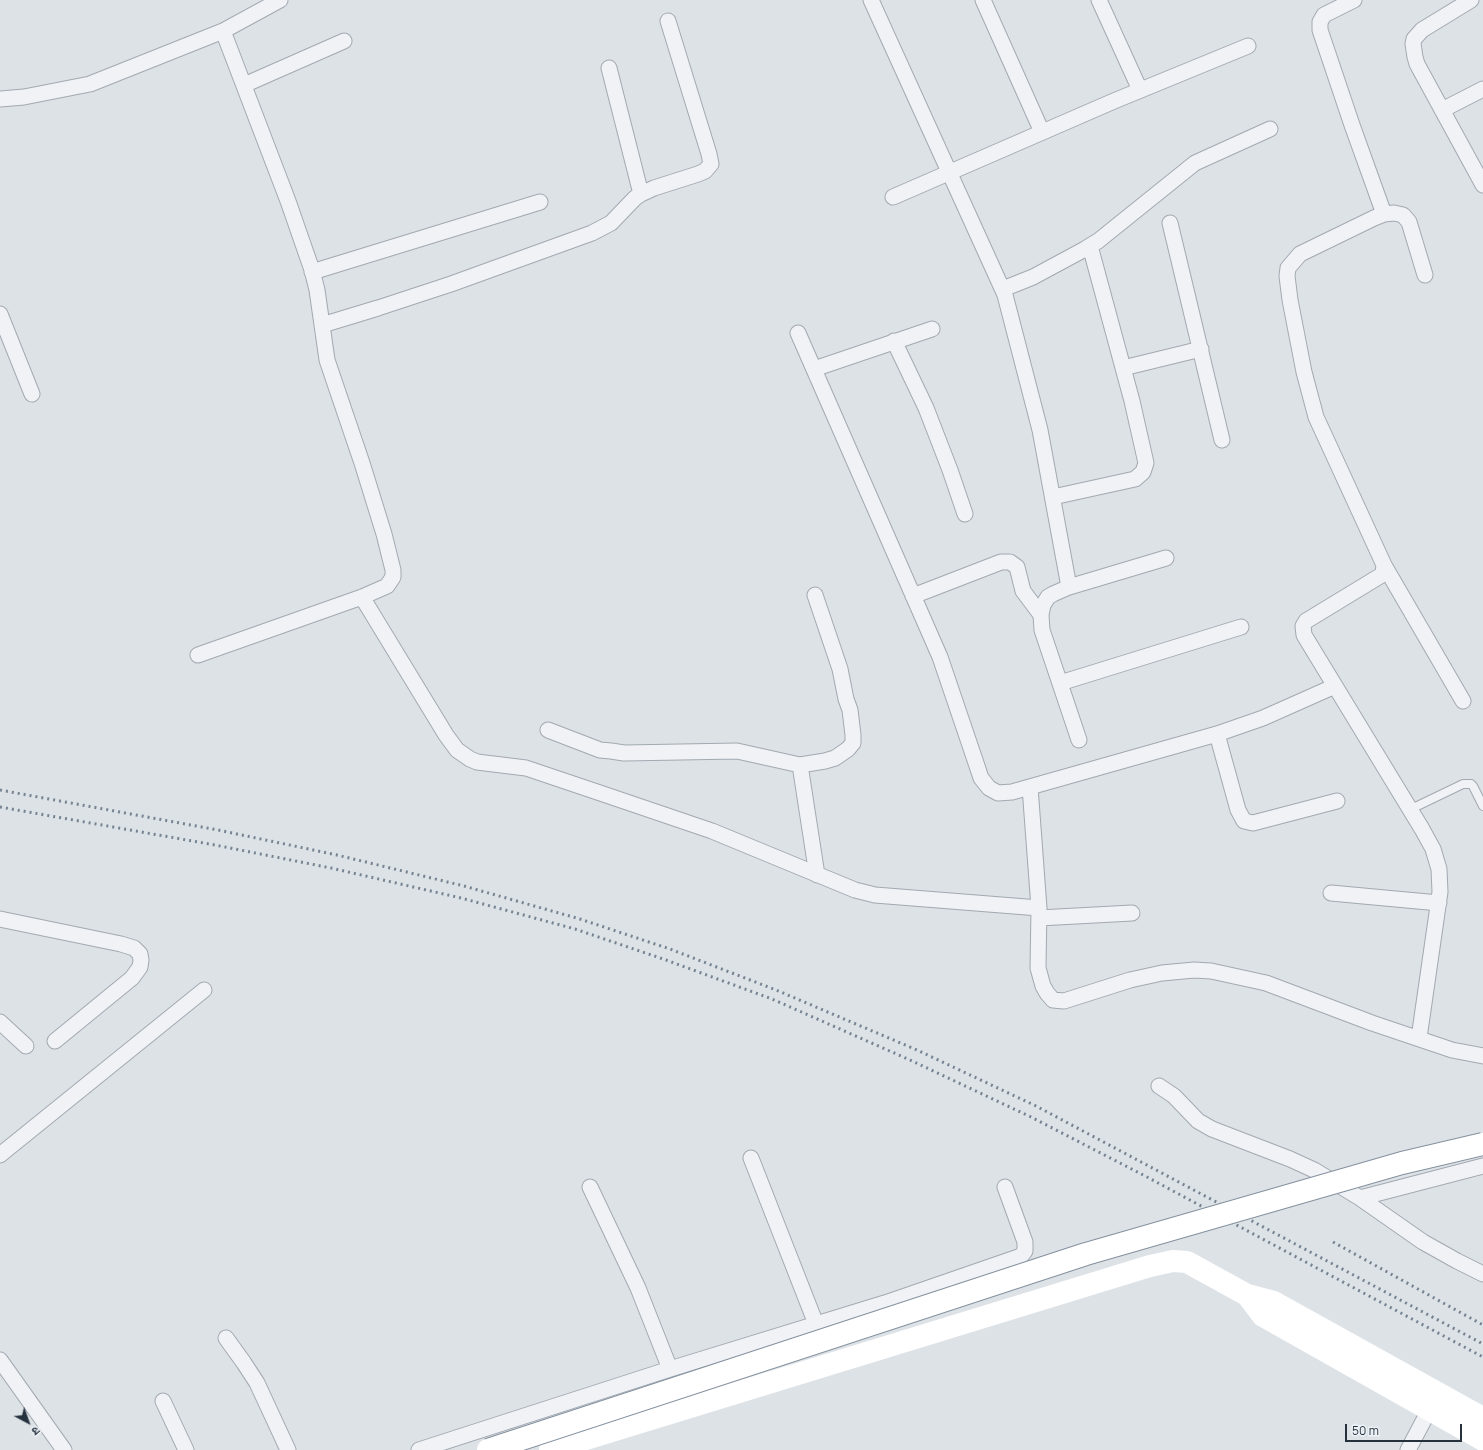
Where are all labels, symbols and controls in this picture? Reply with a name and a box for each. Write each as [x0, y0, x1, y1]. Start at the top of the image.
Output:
north arrow [8, 1402, 48, 1442]
scale bar [1347, 1416, 1464, 1442]
text: 50 m [1352, 1422, 1379, 1439]
text: उ [29, 1424, 44, 1439]

